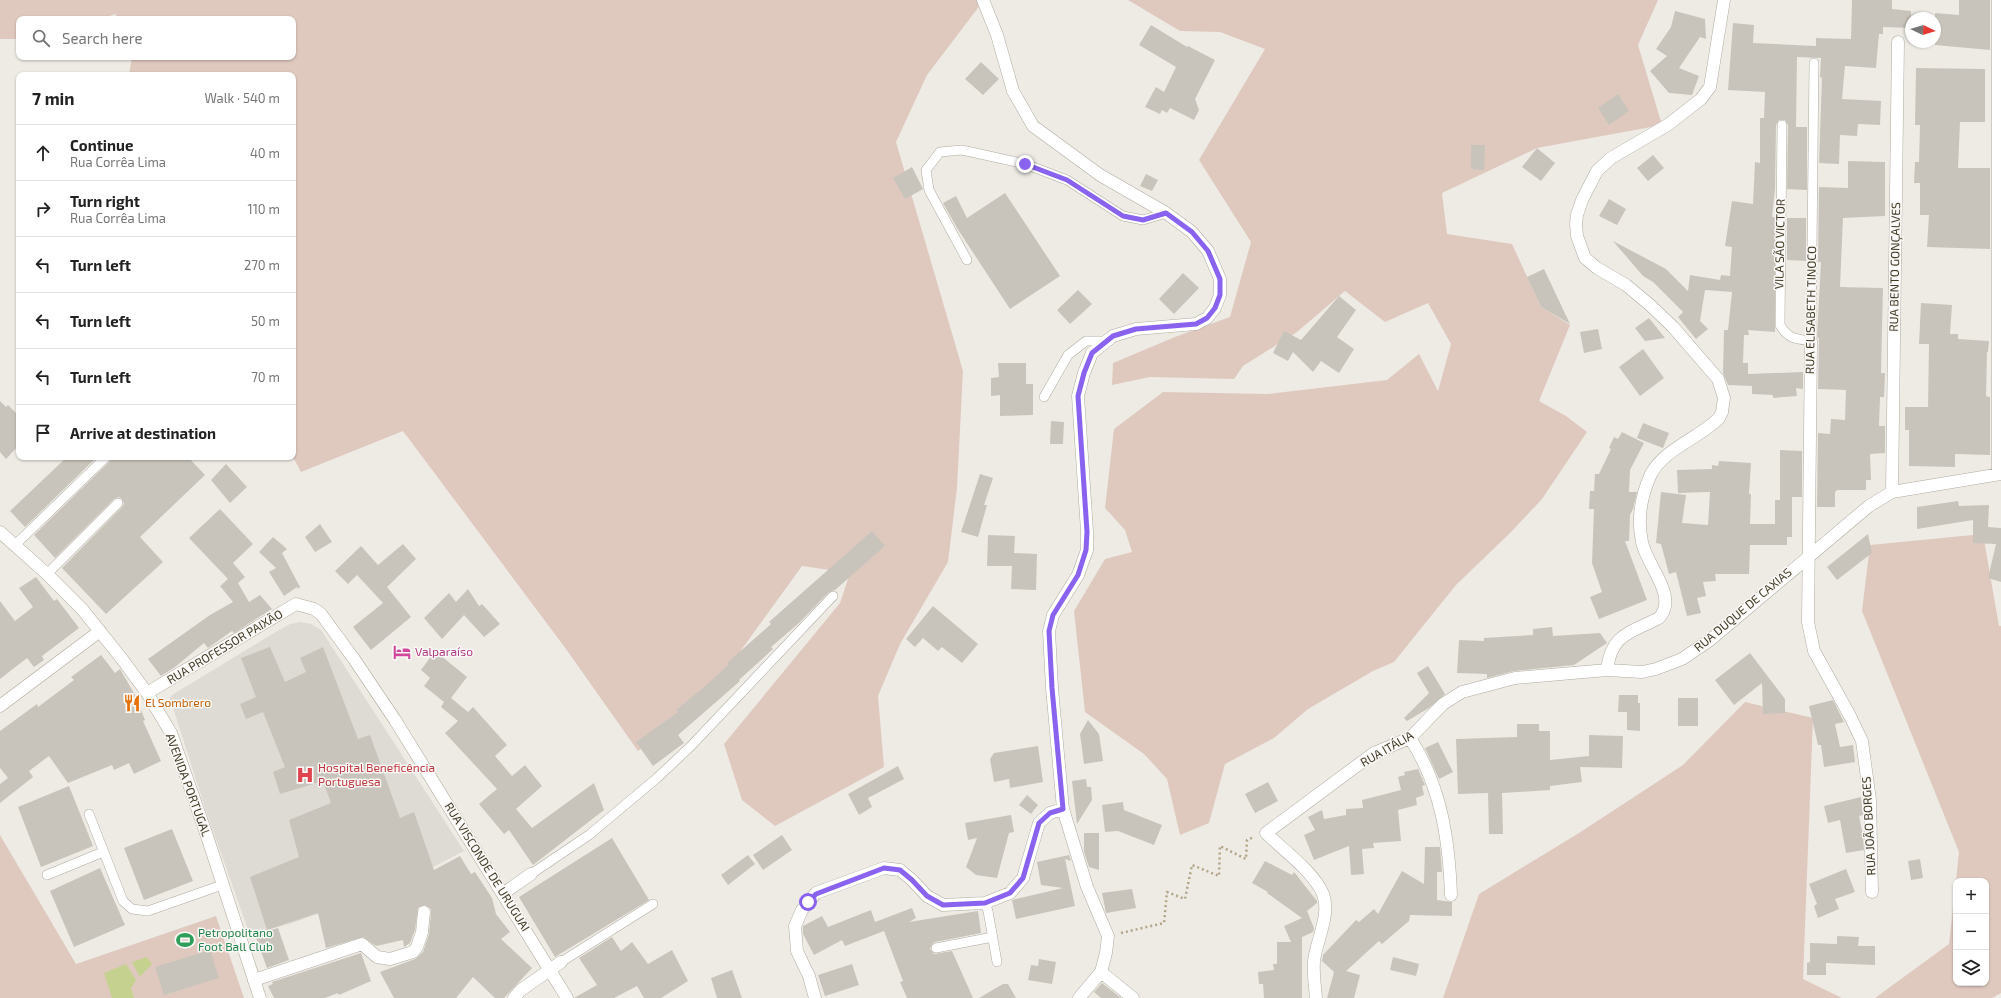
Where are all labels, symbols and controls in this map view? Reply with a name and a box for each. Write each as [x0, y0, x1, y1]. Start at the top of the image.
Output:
north arrow [1905, 12, 1941, 48]
search box [16, 16, 296, 60]
icon: search [30, 27, 52, 49]
text: Search here [62, 29, 143, 47]
text: 7 min [32, 88, 75, 108]
text: Walk · 540 m [204, 90, 280, 106]
text: Continue [70, 136, 133, 154]
icon: ahead [32, 142, 54, 164]
text: 40 m [250, 145, 280, 161]
text: Rua Corrêa Lima [70, 154, 166, 170]
route end [1016, 155, 1034, 173]
text: Turn right [70, 192, 140, 210]
icon: right [32, 198, 54, 220]
street label: VILA SÃO VICTOR [1771, 199, 1787, 289]
text: 110 m [248, 201, 280, 217]
street label: RUA BENTO GONÇALVES [1886, 202, 1903, 332]
text: Rua Corrêa Lima [70, 210, 166, 226]
street label: RUA ELISABETH TINOCO [1802, 246, 1818, 374]
icon: left [32, 254, 54, 276]
text: Turn left [70, 256, 131, 274]
text: 270 m [244, 257, 280, 273]
icon: left [32, 310, 54, 332]
text: Turn left [70, 312, 131, 330]
text: 50 m [251, 313, 280, 329]
icon: left [32, 366, 54, 388]
text: Turn left [70, 368, 131, 386]
text: 70 m [251, 369, 280, 385]
icon: arrive [32, 422, 54, 444]
text: Arrive at destination [70, 424, 216, 442]
street label: RUA DUQUE DE CAXIAS [1691, 564, 1795, 655]
street label: RUA PROFESSOR PAIXÃO [164, 606, 285, 686]
hotel icon: Valparaíso [392, 642, 412, 662]
place label: Valparaíso [415, 644, 473, 658]
restaurant icon: El Sombrero [122, 693, 142, 713]
place label: El Sombrero [145, 695, 211, 709]
street label: RUA ITÁLIA [1358, 727, 1416, 769]
street label: AVENIDA PORTUGAL [164, 731, 214, 838]
place label: Hospital Beneficência Portuguesa [318, 760, 435, 788]
hospital icon: Hospital Beneficência Portuguesa [295, 765, 315, 785]
street label: RUA JOÃO BORGES [1858, 776, 1878, 876]
street label: RUA VISCONDE DE URUGUAI [442, 799, 533, 934]
map controls [1953, 878, 1989, 986]
button: + [1953, 878, 1989, 914]
route start [799, 893, 817, 911]
button: − [1953, 914, 1989, 950]
place label: Petropolitano Foot Ball Club [198, 925, 273, 953]
sports icon: Petropolitano Foot Ball Club [175, 930, 195, 950]
button: layers [1953, 950, 1989, 986]

